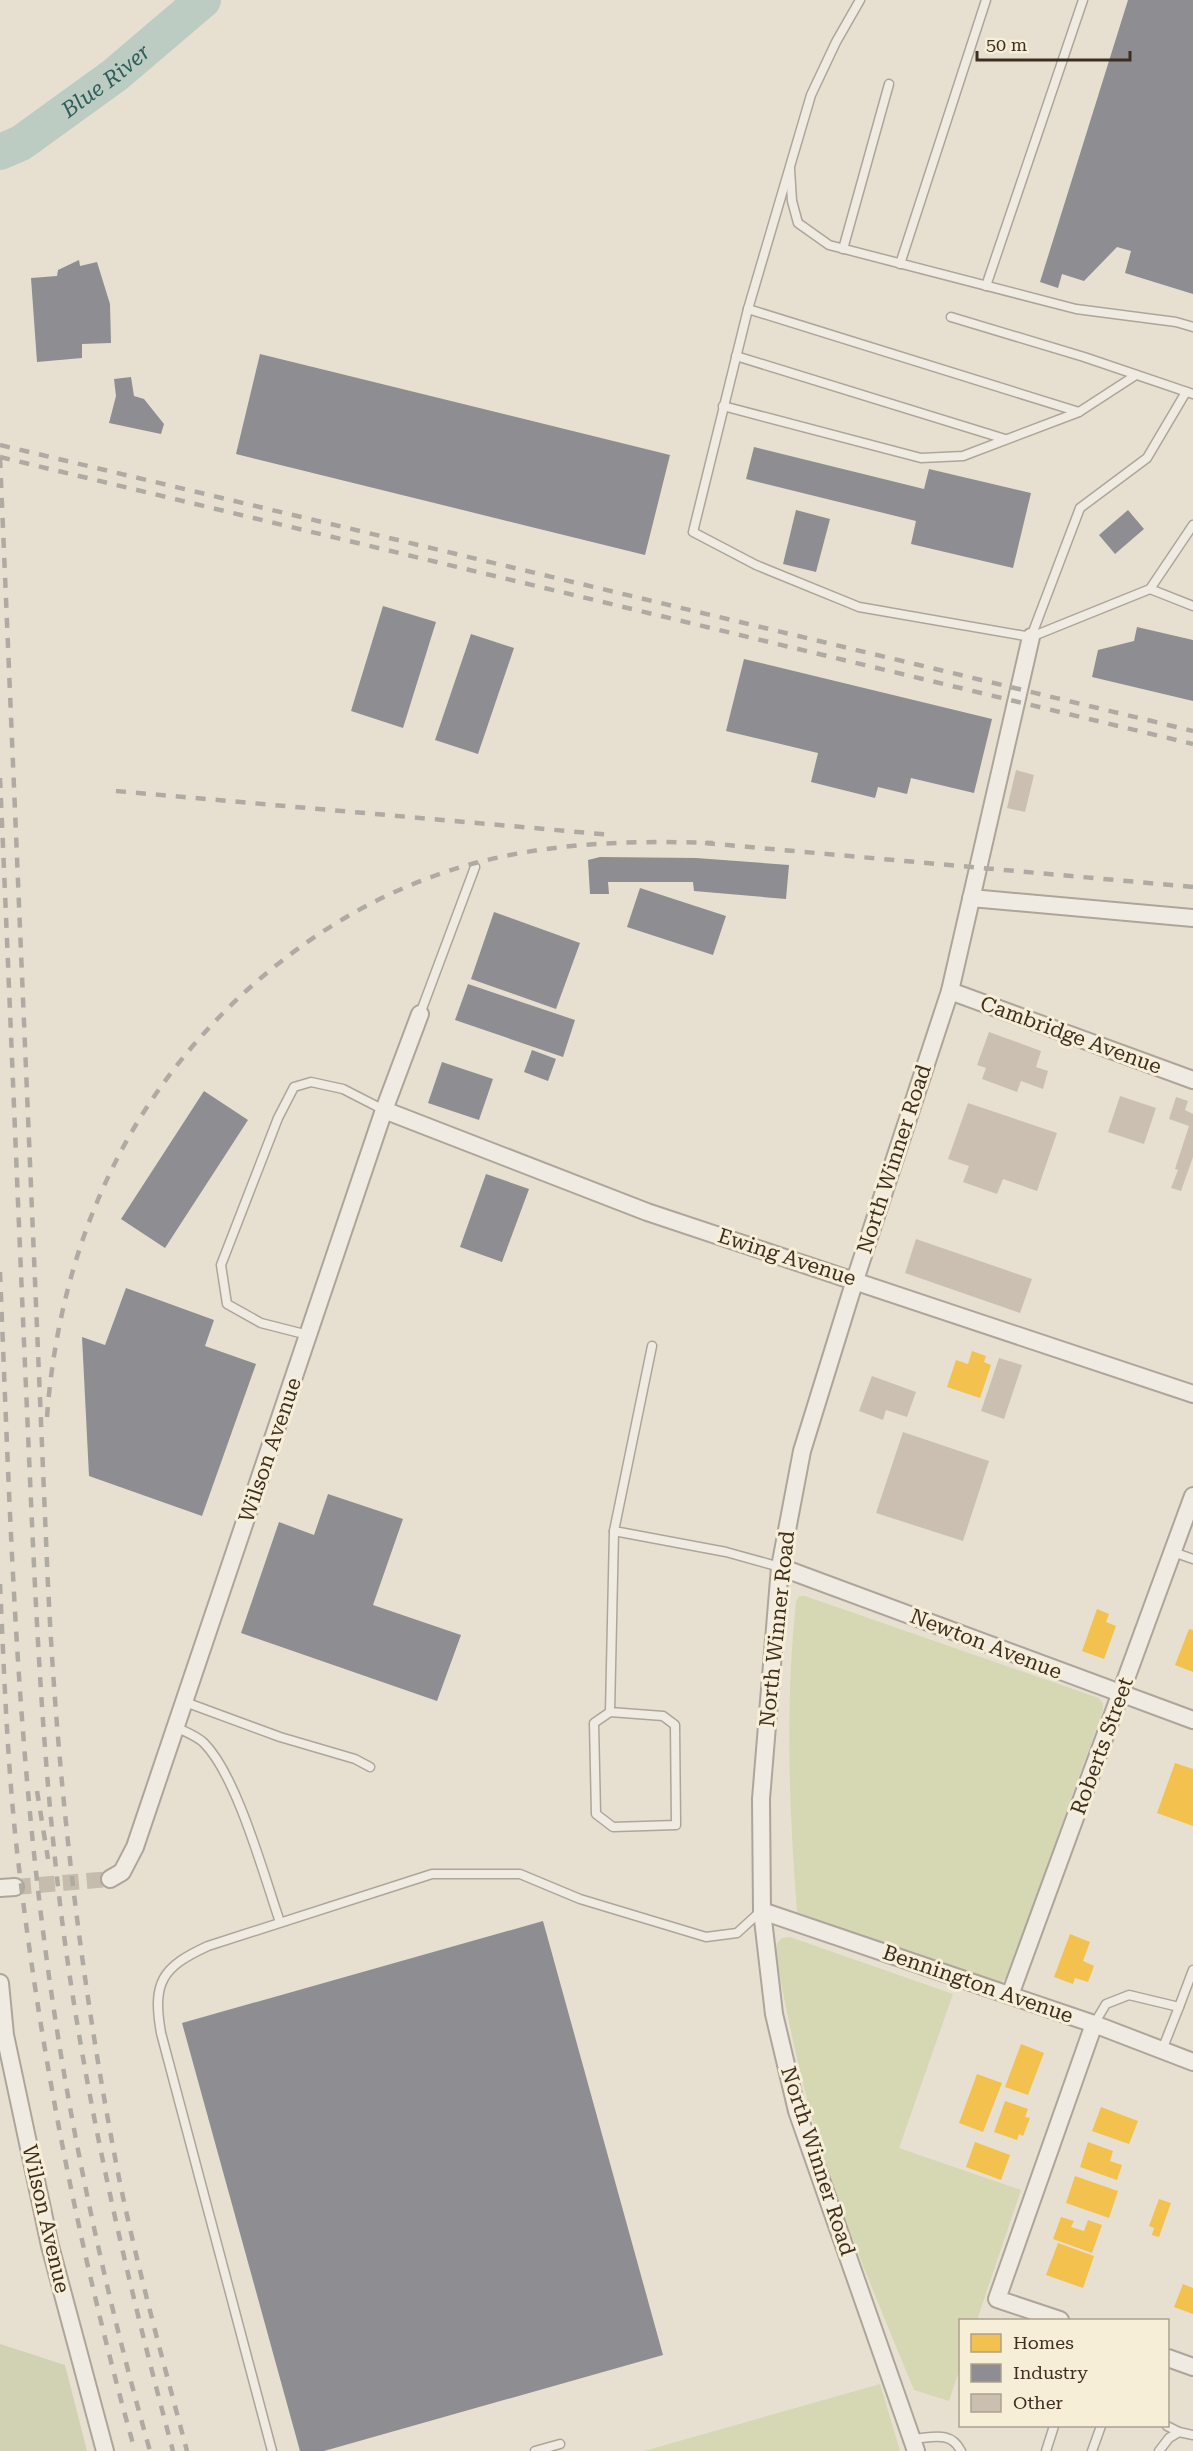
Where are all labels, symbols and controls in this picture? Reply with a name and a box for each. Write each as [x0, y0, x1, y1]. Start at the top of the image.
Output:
scale bar [977, 24, 1130, 62]
text: 50 m [986, 34, 1027, 55]
water label: Blue River [56, 39, 155, 123]
street label: Cambridge Avenue [977, 991, 1165, 1079]
street label: North Winner Road [852, 1061, 936, 1257]
street label: Ewing Avenue [715, 1223, 859, 1291]
street label: Wilson Avenue [234, 1375, 306, 1525]
street label: North Winner Road [755, 1529, 799, 1728]
street label: Newton Avenue [907, 1604, 1065, 1684]
street label: Roberts Street [1066, 1674, 1138, 1818]
street label: Bennington Avenue [880, 1940, 1076, 2028]
street label: North Winner Road [776, 2063, 860, 2259]
street label: Wilson Avenue [17, 2143, 75, 2295]
legend [959, 2319, 1169, 2427]
text: Homes [1013, 2332, 1074, 2353]
text: Industry [1013, 2362, 1088, 2383]
text: Other [1013, 2392, 1063, 2413]

